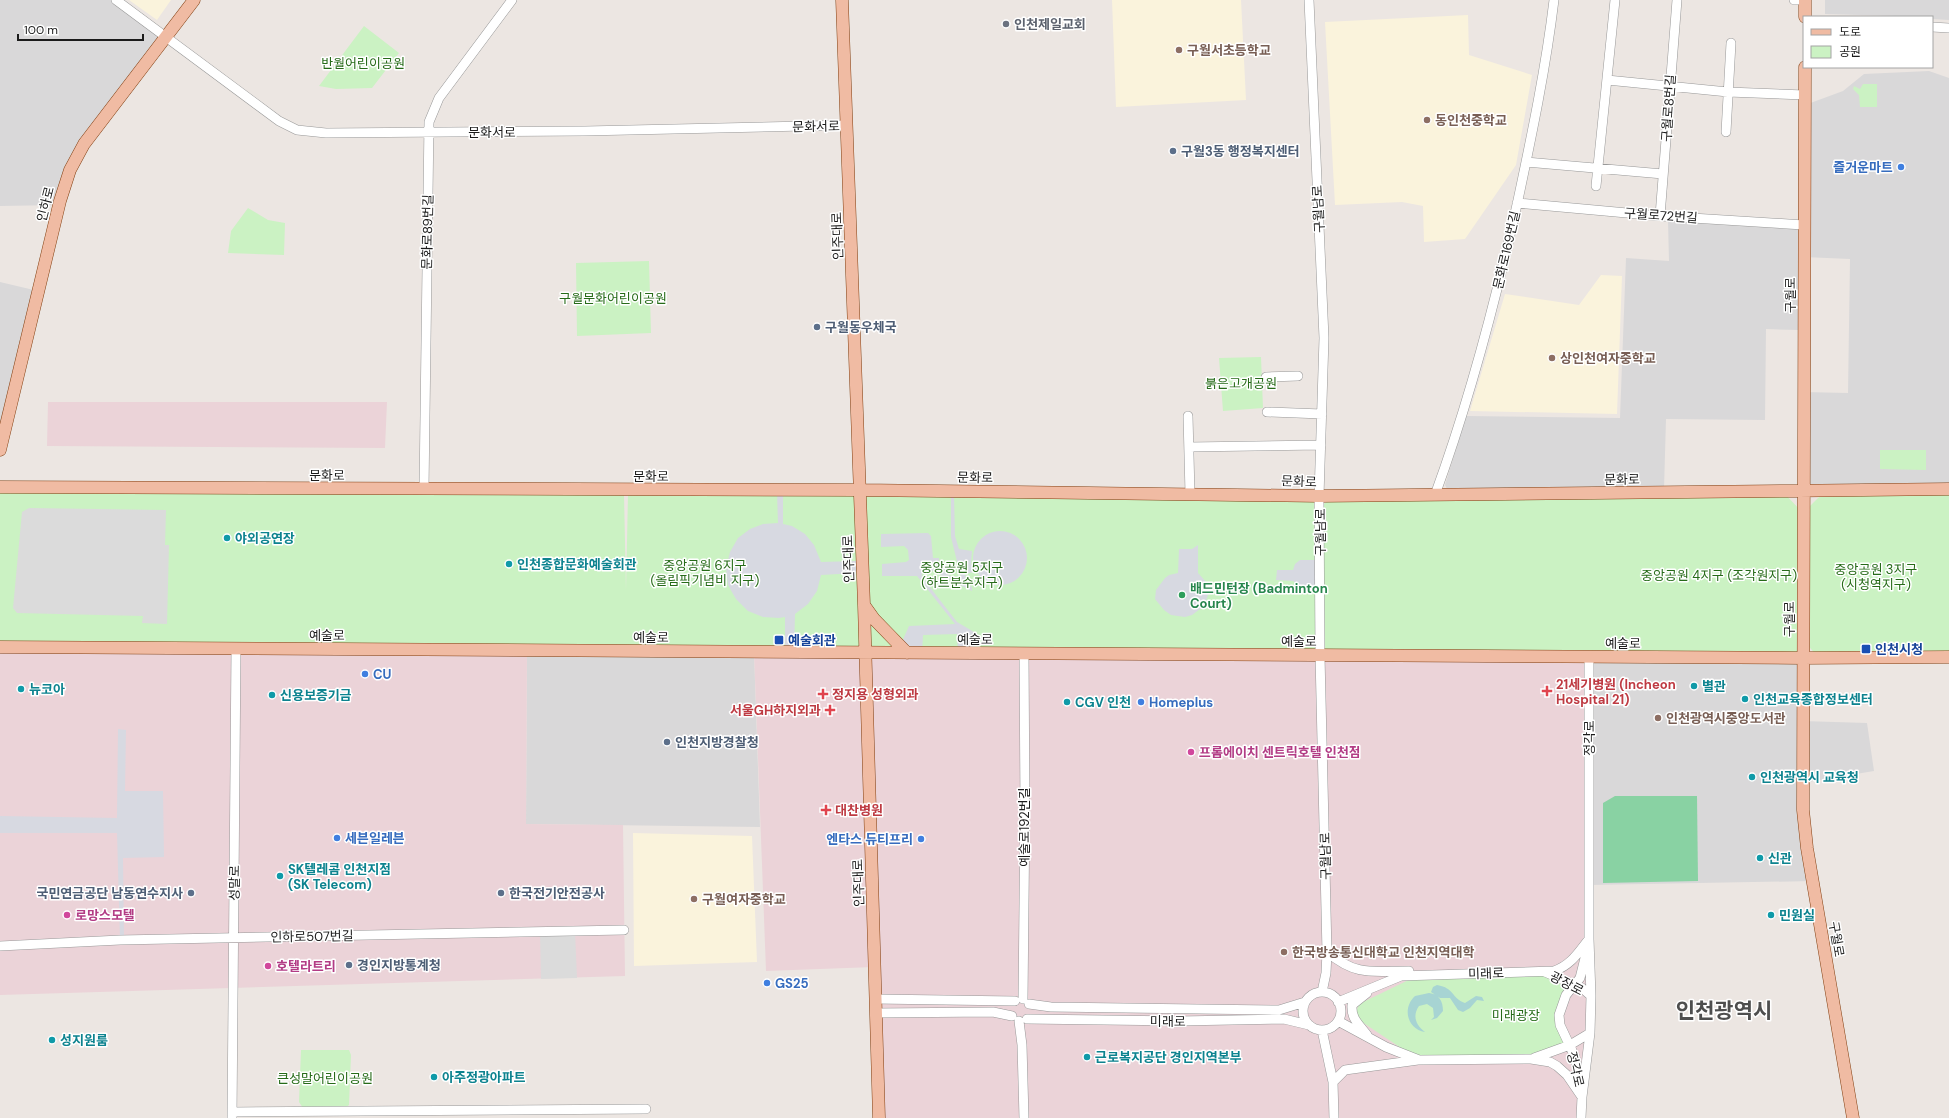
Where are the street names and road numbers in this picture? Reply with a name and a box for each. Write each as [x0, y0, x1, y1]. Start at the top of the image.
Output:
street label: 구월로8번길 [1658, 74, 1679, 142]
street label: 문화서로 [792, 118, 840, 135]
street label: 문화서로 [468, 124, 516, 141]
street label: 인하로 [33, 185, 58, 224]
street label: 구월남로 [1309, 185, 1328, 233]
street label: 문화로89번길 [418, 194, 437, 270]
street label: 구월로72번길 [1624, 204, 1698, 227]
street label: 문화로169번길 [1489, 209, 1524, 291]
street label: 인주대로 [828, 212, 847, 260]
street label: 구월로 [1782, 277, 1799, 313]
street label: 문화로 [309, 467, 345, 484]
street label: 문화로 [633, 468, 669, 485]
street label: 문화로 [957, 469, 993, 486]
street label: 문화로 [1604, 471, 1640, 488]
street label: 문화로 [1281, 472, 1317, 491]
street label: 구월남로 [1312, 508, 1329, 556]
street label: 인주대로 [839, 535, 858, 583]
street label: 구월로 [1781, 601, 1798, 637]
street label: 예술로 [309, 627, 345, 644]
street label: 예술로 [633, 629, 669, 646]
street label: 예술로 [957, 631, 993, 648]
street label: 예술로 [1281, 633, 1317, 650]
street label: 예술로 [1605, 635, 1641, 652]
street label: 정각로 [1581, 720, 1598, 756]
street label: 예술로192번길 [1016, 787, 1033, 867]
street label: 구월남로 [1317, 832, 1334, 880]
street label: 인주대로 [849, 859, 868, 907]
street label: 성말로 [226, 865, 243, 901]
street label: 구월로 [1825, 920, 1848, 958]
street label: 인하로507번길 [270, 927, 354, 946]
street label: 미래로 [1468, 964, 1504, 983]
street label: 광장로 [1547, 968, 1587, 999]
street label: 미래로 [1150, 1013, 1186, 1030]
street label: 정각로 [1563, 1050, 1588, 1089]

